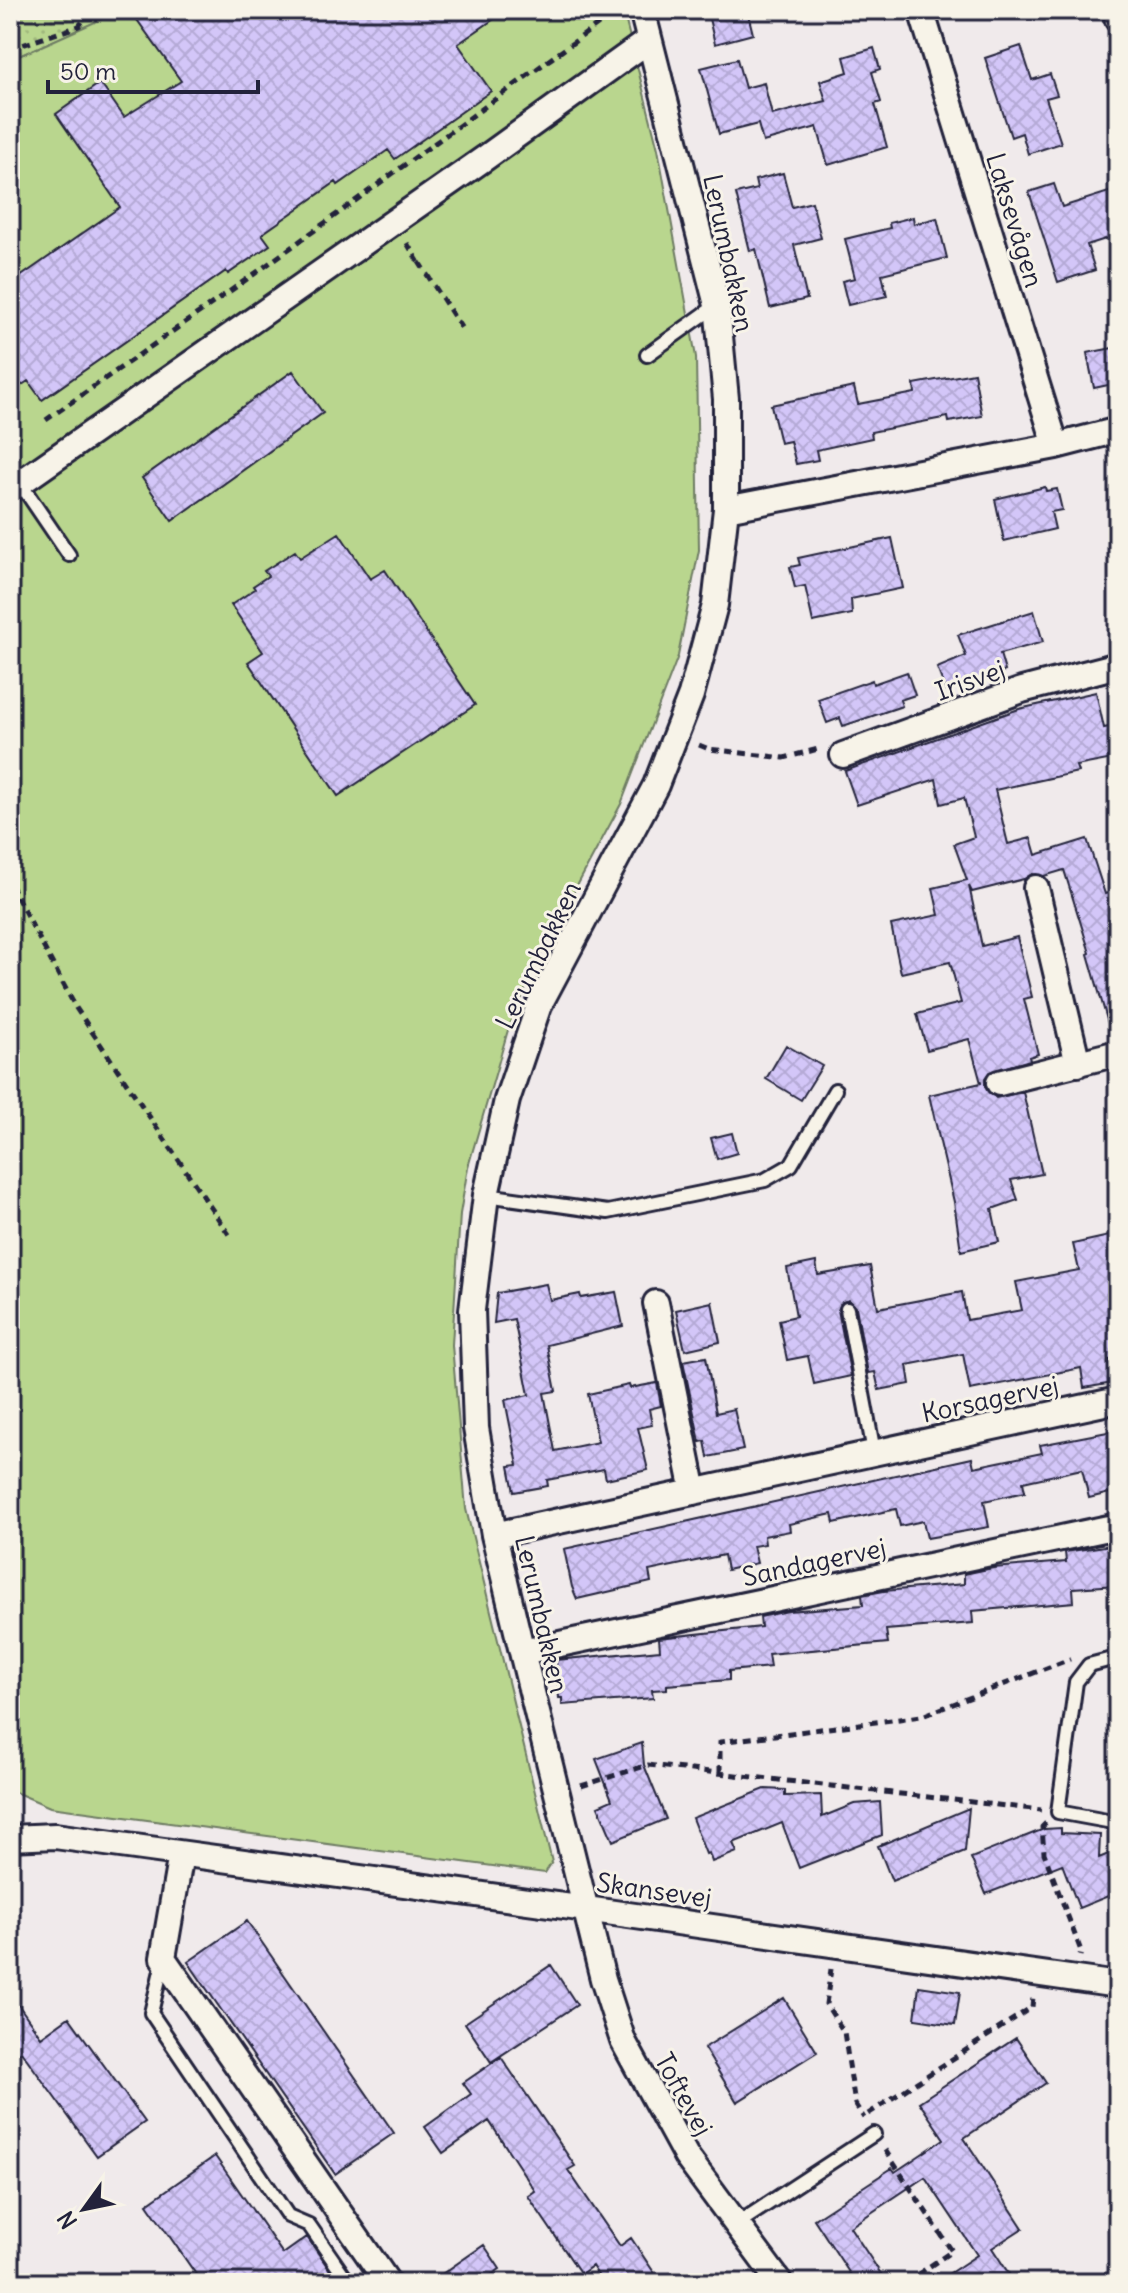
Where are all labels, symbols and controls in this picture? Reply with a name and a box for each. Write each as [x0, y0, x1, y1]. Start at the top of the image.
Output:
scale bar [48, 44, 258, 94]
text: 50 m [60, 56, 116, 86]
street label: Laksevågen [979, 149, 1051, 291]
street label: Lerumbakken [696, 171, 762, 335]
street label: Irisvej [931, 652, 1009, 708]
street label: Lerumbakken [488, 876, 588, 1034]
street label: Korsagervej [919, 1368, 1061, 1430]
street label: Sandagervej [739, 1531, 889, 1593]
street label: Lerumbakken [508, 1532, 576, 1696]
street label: Skansevej [594, 1866, 714, 1914]
street label: Toftevej [648, 2047, 720, 2141]
north arrow [44, 2169, 124, 2249]
text: N [51, 2206, 83, 2234]

